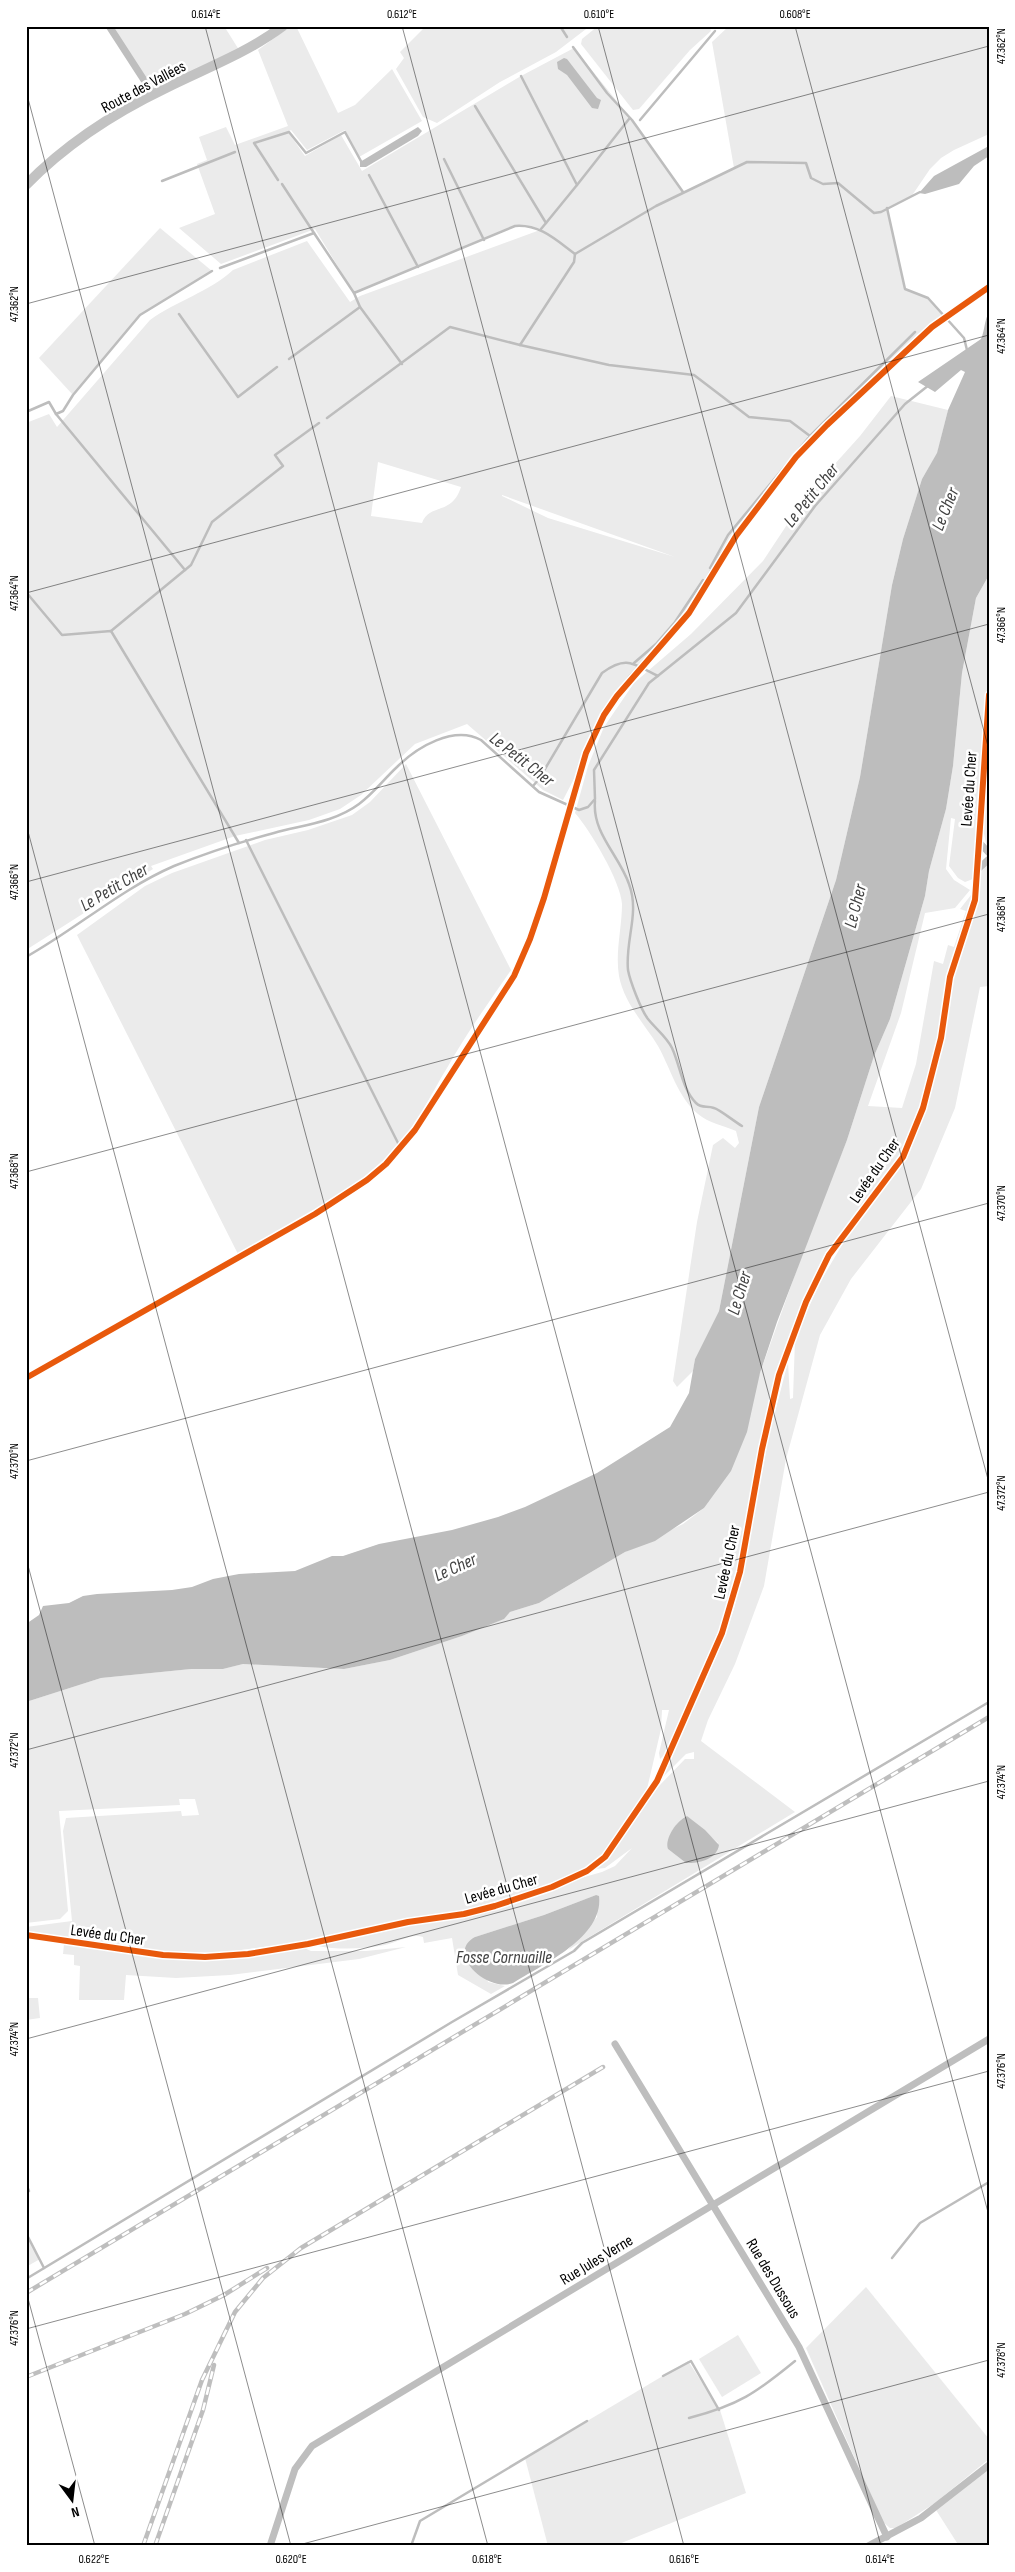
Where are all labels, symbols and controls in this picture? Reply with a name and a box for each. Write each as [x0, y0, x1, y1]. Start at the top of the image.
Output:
text: 0.614°E [191, 7, 221, 22]
text: 0.612°E [387, 7, 417, 22]
text: 0.610°E [584, 7, 614, 22]
text: 0.608°E [779, 7, 811, 22]
text: 47.362°N [994, 28, 1009, 64]
street label: Route des Vallées [98, 57, 189, 118]
text: 47.362°N [7, 286, 22, 322]
text: 47.364°N [994, 318, 1009, 354]
water label: Le Petit Cher [779, 459, 844, 531]
water label: Le Cher [927, 484, 964, 534]
text: 47.364°N [7, 575, 22, 611]
text: 47.366°N [994, 607, 1009, 643]
water label: Le Petit Cher [485, 728, 559, 792]
street label: Levée du Cher [957, 751, 982, 827]
water label: Le Petit Cher [76, 858, 153, 916]
text: 47.366°N [7, 864, 22, 900]
water label: Le Cher [840, 881, 871, 930]
text: 47.368°N [994, 896, 1009, 932]
street label: Levée du Cher [846, 1134, 905, 1207]
text: 47.368°N [7, 1153, 22, 1189]
text: 47.370°N [994, 1185, 1009, 1221]
water label: Le Cher [723, 1268, 756, 1317]
text: 47.370°N [7, 1443, 22, 1479]
text: 47.372°N [994, 1475, 1009, 1511]
street label: Levée du Cher [710, 1523, 745, 1601]
water label: Le Cher [431, 1548, 481, 1586]
text: 47.372°N [7, 1732, 22, 1768]
text: 47.374°N [994, 1765, 1009, 1799]
street label: Levée du Cher [463, 1870, 541, 1909]
street label: Levée du Cher [69, 1921, 147, 1950]
water label: Fosse Cornuaille [456, 1947, 552, 1968]
text: 47.374°N [7, 2022, 22, 2056]
text: 47.376°N [994, 2053, 1009, 2089]
street label: Rue Jules Verne [557, 2231, 637, 2289]
street label: Rue des Dussous [742, 2236, 804, 2322]
text: 47.376°N [7, 2310, 22, 2346]
text: 47.378°N [994, 2342, 1009, 2378]
north arrow [48, 2474, 98, 2524]
text: N [69, 2503, 81, 2521]
text: 0.622°E [79, 2552, 109, 2567]
text: 0.620°E [275, 2552, 307, 2567]
text: 0.618°E [472, 2552, 502, 2567]
text: 0.616°E [669, 2552, 699, 2567]
text: 0.614°E [865, 2552, 895, 2567]

